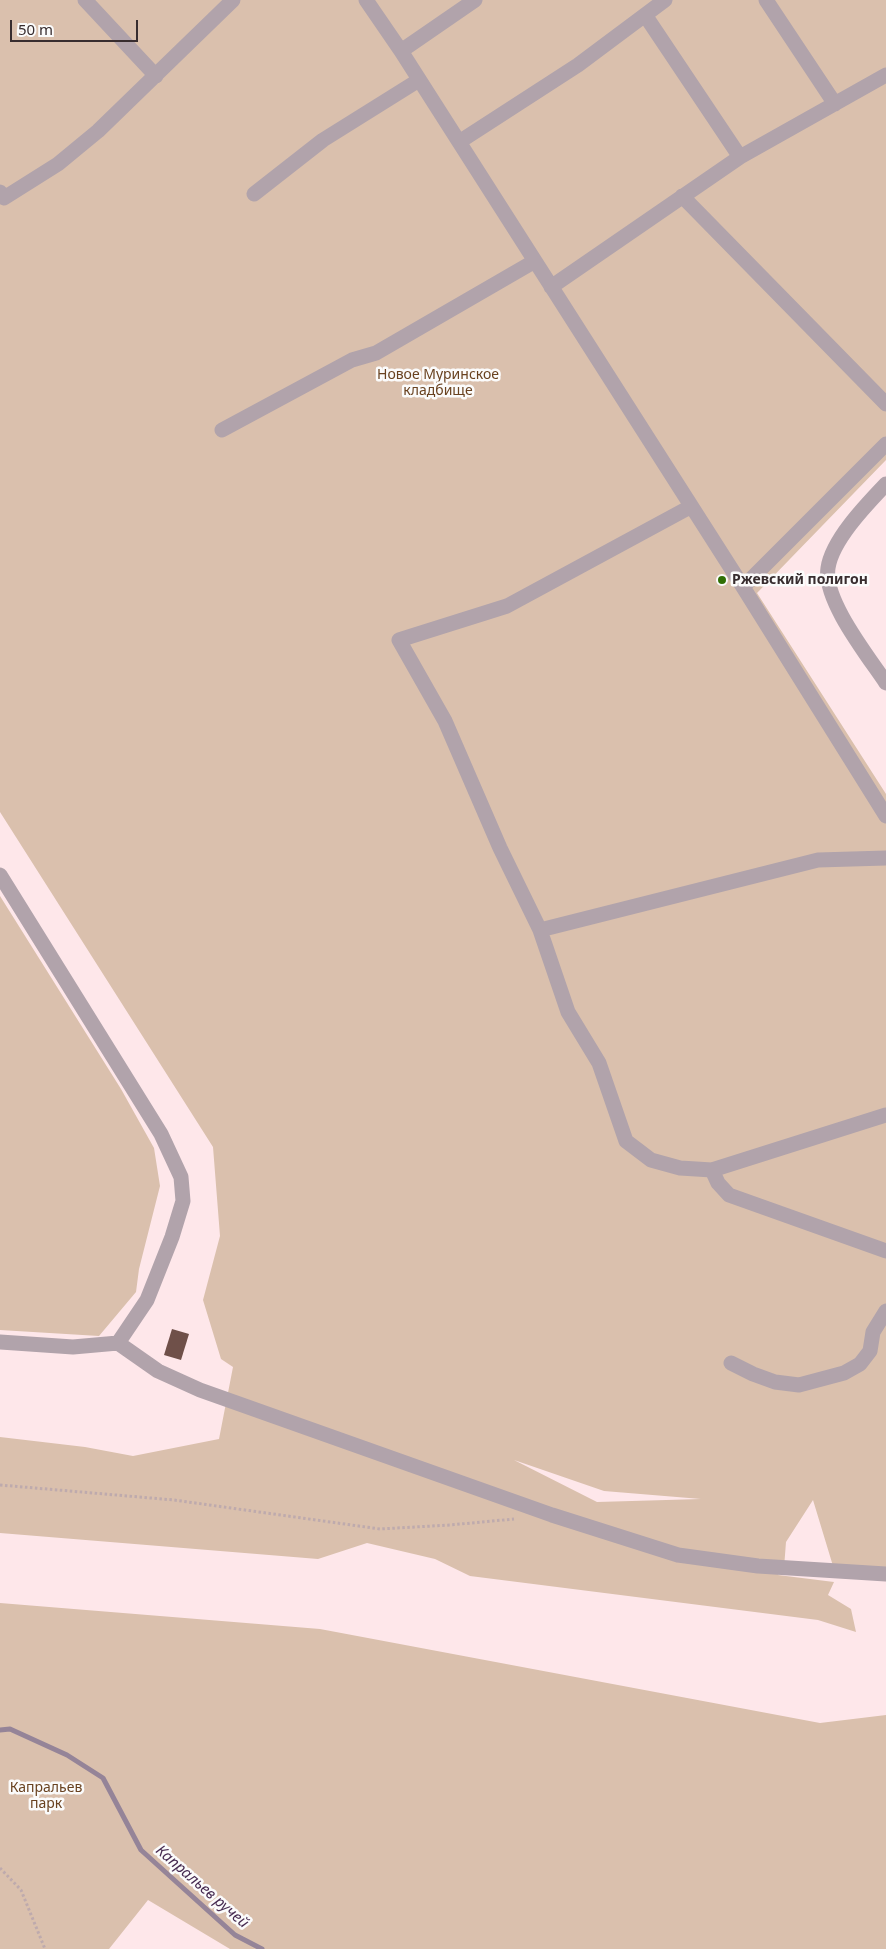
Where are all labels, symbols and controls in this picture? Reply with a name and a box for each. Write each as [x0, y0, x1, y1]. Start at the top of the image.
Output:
scale bar [12, 10, 140, 42]
text: 50 m [18, 19, 53, 39]
park label: Новое Муринское кладбище [377, 367, 499, 400]
place label: Ржевский полигон [732, 572, 868, 588]
marker: Ржевский полигон [716, 574, 728, 586]
park label: Капральев парк [10, 1780, 82, 1812]
water label: Капральев ручей [152, 1842, 252, 1932]

